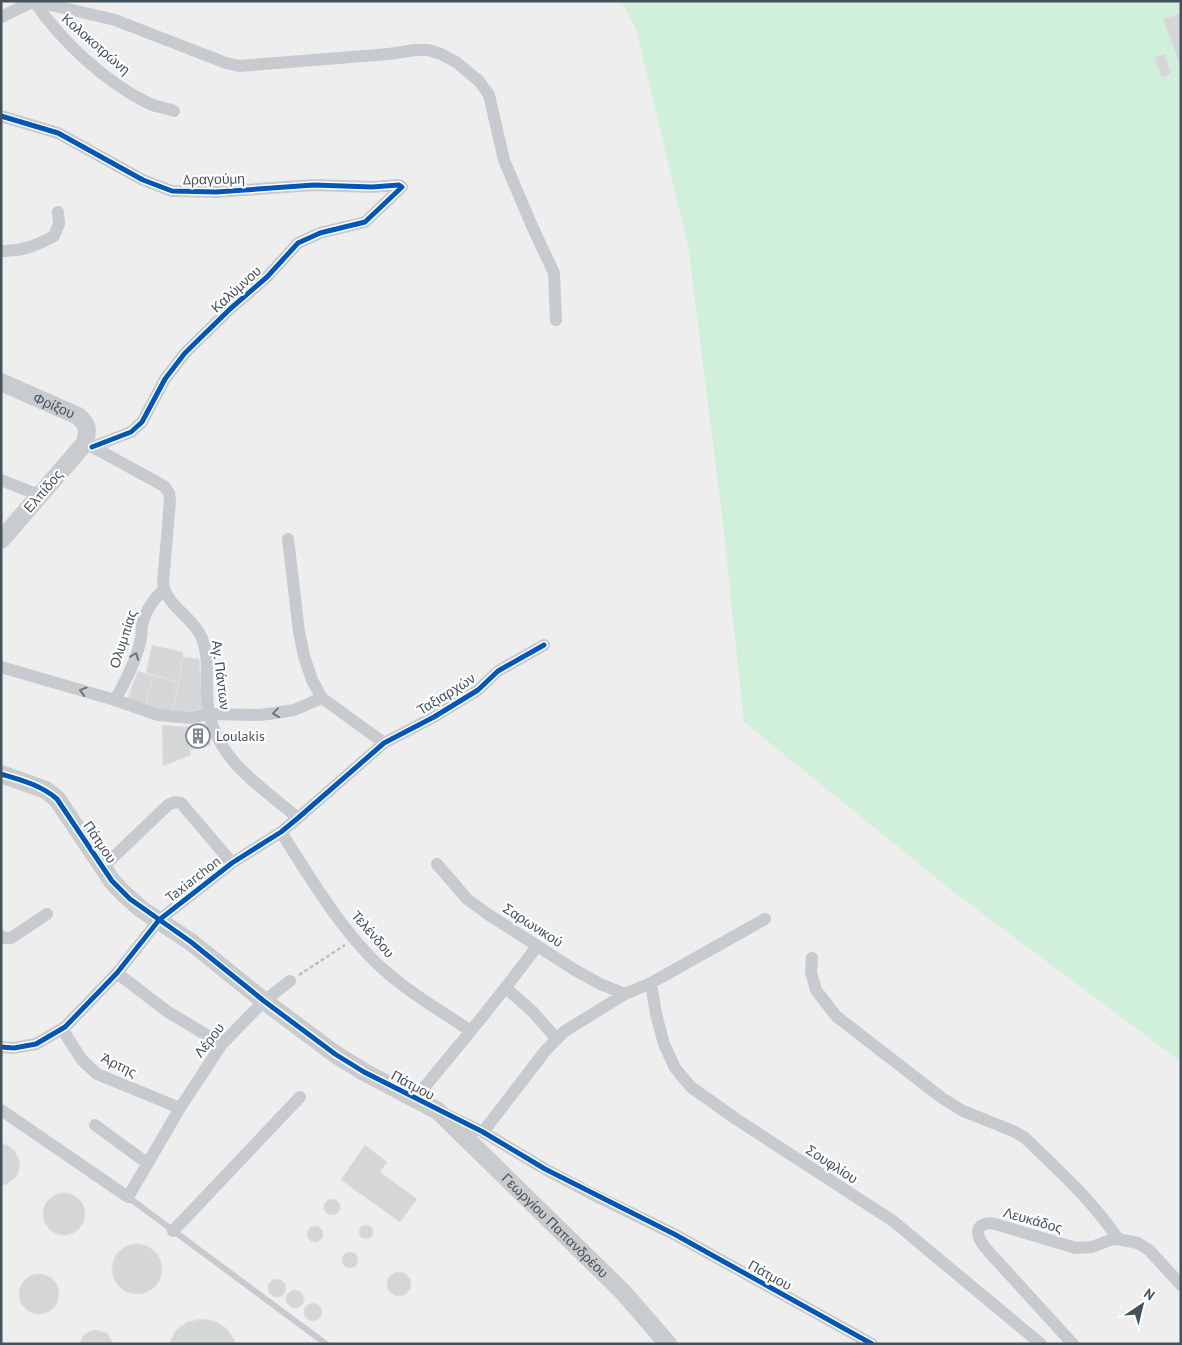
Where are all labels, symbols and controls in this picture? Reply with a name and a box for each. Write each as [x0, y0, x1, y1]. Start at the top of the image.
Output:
street label: Κολοκοτρώνη [58, 9, 134, 79]
street label: Δραγούμη [183, 169, 245, 189]
street label: Καλύμνου [207, 262, 265, 316]
street label: Φρίξου [30, 388, 78, 422]
street label: Ελπίδος [19, 466, 67, 516]
street label: Ολυμπίας [105, 607, 141, 670]
street label: Αγ. Πάντων [208, 639, 234, 711]
one-way arrow [129, 652, 139, 660]
street label: Ταξιαρχών [413, 669, 479, 719]
one-way arrow [79, 686, 88, 696]
one-way arrow [271, 707, 279, 718]
building icon: Loulakis [185, 723, 211, 749]
place label: Loulakis [216, 727, 265, 745]
street label: Πάτμου [79, 818, 121, 866]
street label: Taxiarchon [162, 852, 224, 906]
street label: Σαρωνικού [500, 899, 566, 951]
street label: Τελένδου [348, 907, 398, 961]
street label: Λέρου [190, 1019, 228, 1061]
street label: Άρτης [98, 1049, 140, 1081]
street label: Πάτμου [388, 1066, 438, 1104]
street label: Σουφλίου [803, 1141, 861, 1187]
street label: Γεωργίου Παπανδρέου [498, 1169, 612, 1282]
street label: Λευκάδος [1001, 1203, 1065, 1237]
street label: Πάτμου [745, 1256, 795, 1294]
north arrow [1117, 1280, 1167, 1330]
text: N [1141, 1284, 1158, 1304]

